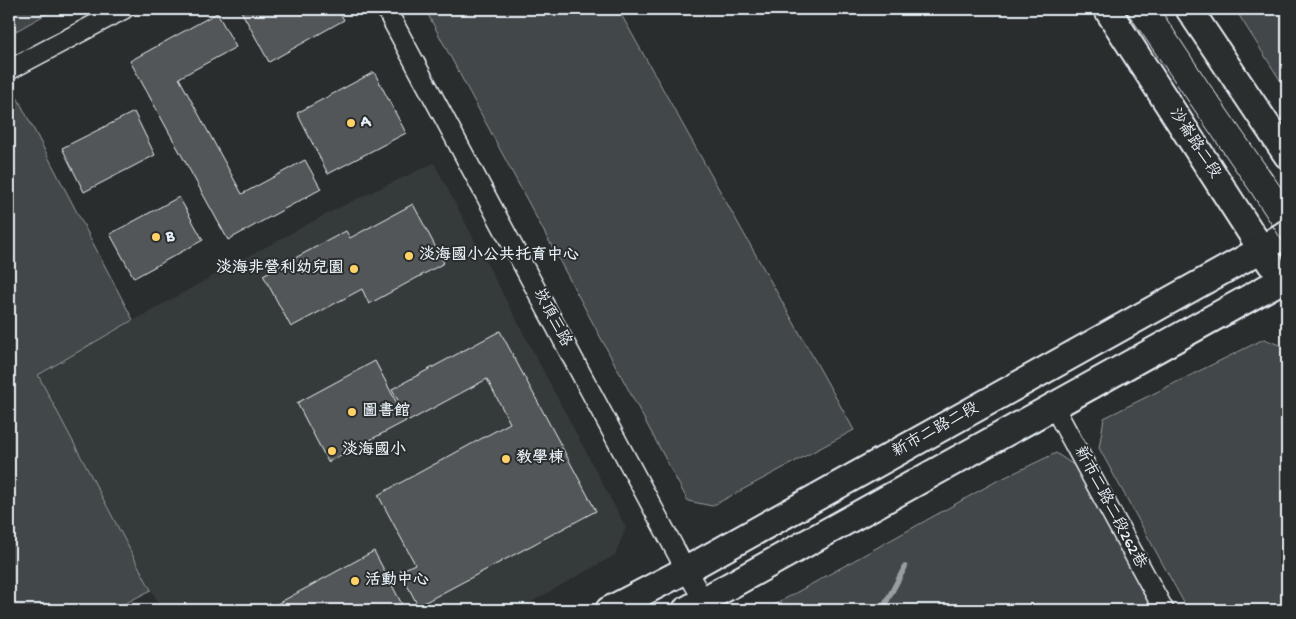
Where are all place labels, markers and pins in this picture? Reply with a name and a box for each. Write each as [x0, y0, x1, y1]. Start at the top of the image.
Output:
place label: A [360, 114, 372, 133]
marker: A [345, 117, 357, 129]
place label: B [165, 228, 175, 247]
marker: B [150, 231, 162, 243]
place label: 淡海國小公共托育中心 [419, 245, 579, 266]
marker: 淡海國小公共托育中心 [403, 250, 415, 262]
place label: 淡海非營利幼兒園 [216, 258, 344, 279]
marker: 淡海非營利幼兒園 [348, 263, 360, 275]
place label: 圖書館 [362, 401, 410, 422]
marker: 圖書館 [346, 406, 358, 418]
place label: 淡海國小 [342, 440, 406, 461]
marker: 淡海國小 [326, 445, 338, 457]
place label: 教學棟 [516, 448, 565, 469]
marker: 教學棟 [500, 453, 512, 465]
place label: 活動中心 [365, 570, 429, 591]
marker: 活動中心 [349, 575, 361, 587]

